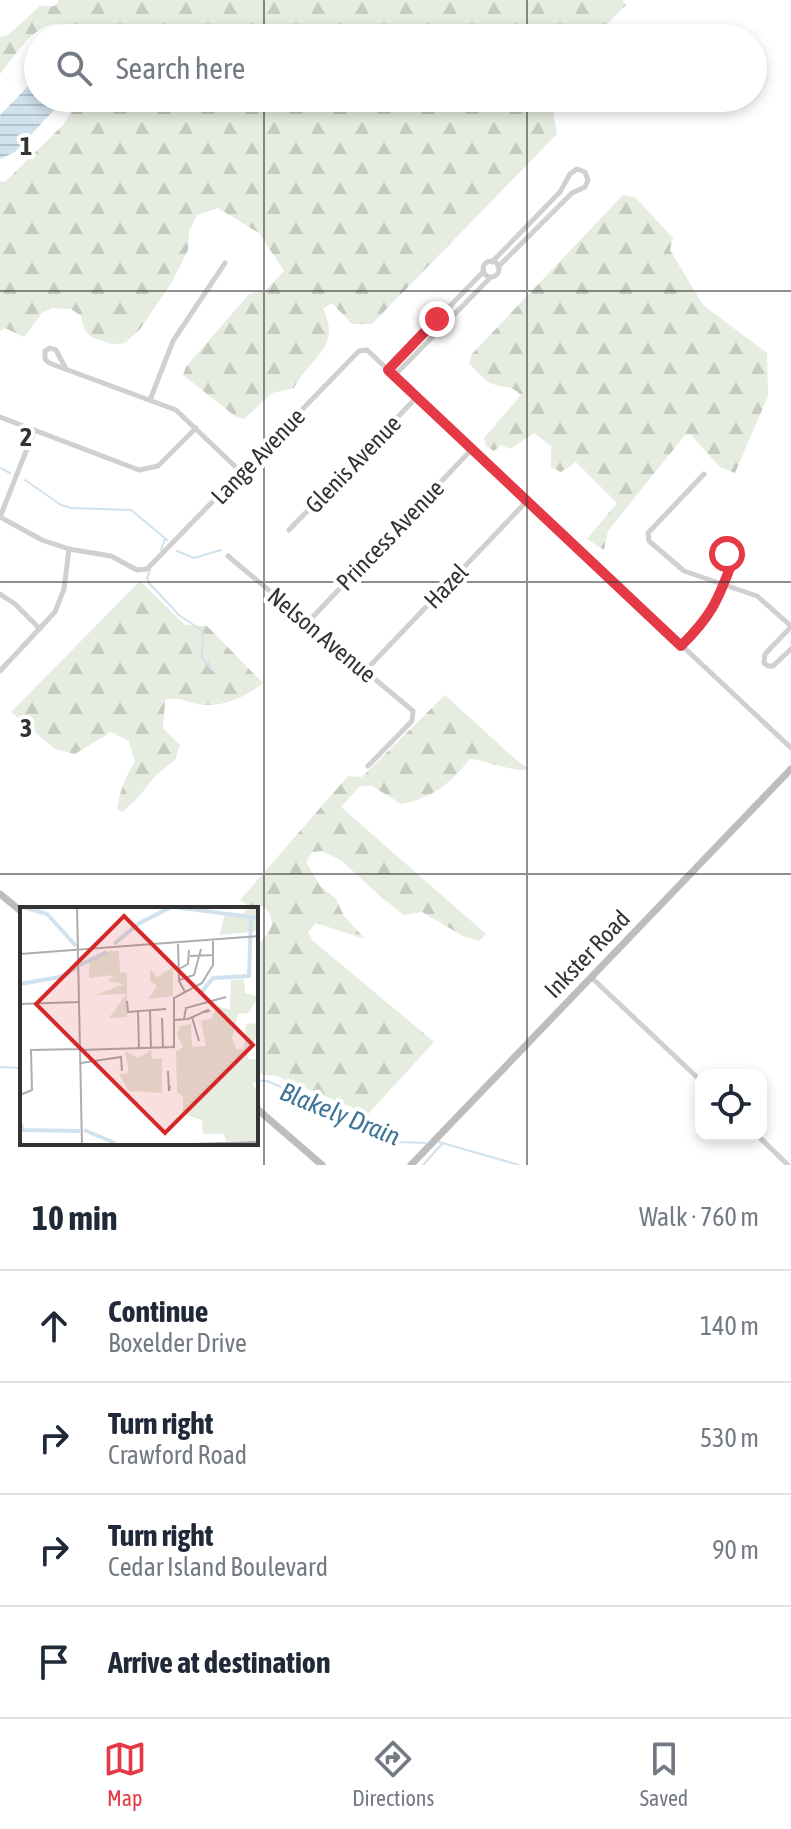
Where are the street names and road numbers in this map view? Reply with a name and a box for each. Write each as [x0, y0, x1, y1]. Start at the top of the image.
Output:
street label: Lange Avenue [206, 403, 310, 509]
street label: Glenis Avenue [300, 410, 406, 518]
street label: Princess Avenue [331, 474, 449, 596]
street label: Hazel [419, 558, 474, 614]
street label: Nelson Avenue [263, 582, 381, 688]
street label: Inkster Road [539, 905, 635, 1003]

